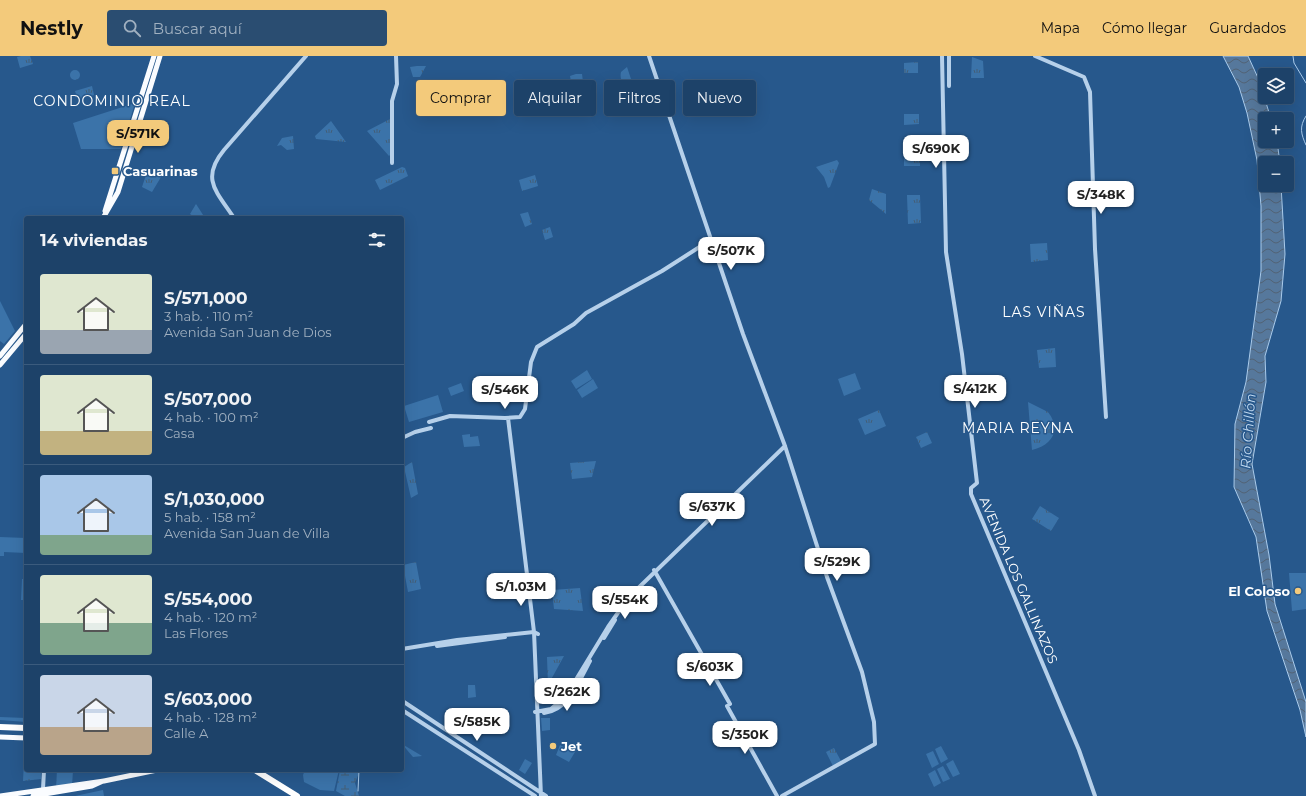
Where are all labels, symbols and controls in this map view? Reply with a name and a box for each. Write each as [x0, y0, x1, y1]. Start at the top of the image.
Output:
search box [107, 10, 387, 46]
text: Nestly [20, 17, 83, 40]
icon: search [121, 17, 143, 39]
text: Buscar aquí [153, 19, 242, 38]
text: Mapa [1041, 19, 1080, 37]
text: Cómo llegar [1102, 19, 1187, 37]
text: Guardados [1209, 19, 1286, 37]
map controls [1258, 68, 1294, 192]
button: layers [1258, 68, 1294, 104]
chip: Comprar [416, 80, 506, 116]
chip: Alquilar [514, 80, 596, 116]
chip: Filtros [604, 80, 675, 116]
chip: Nuevo [683, 80, 756, 116]
district label: CONDOMINIO REAL [33, 92, 191, 110]
button: + [1258, 112, 1294, 148]
pin: S/571K [105, 120, 171, 154]
text: S/571K [116, 125, 160, 141]
pin: S/690K [903, 135, 969, 169]
text: S/690K [912, 140, 960, 156]
button: − [1258, 156, 1294, 192]
place label: Casuarinas [123, 163, 198, 179]
marker: Casuarinas [110, 166, 120, 176]
pin: S/348K [1068, 181, 1134, 215]
text: S/348K [1077, 186, 1125, 202]
icon: filters [366, 229, 388, 251]
text: 14 viviendas [40, 230, 148, 250]
pin: S/507K [698, 237, 764, 271]
text: S/507K [707, 242, 755, 258]
text: S/571,000 [164, 288, 248, 308]
icon: home [72, 290, 120, 338]
district label: LAS VIÑAS [1002, 303, 1086, 321]
text: 3 hab. · 110 m² [164, 308, 253, 324]
text: Avenida San Juan de Dios [164, 324, 332, 340]
pin: S/412K [942, 375, 1008, 409]
pin: S/546K [472, 376, 538, 410]
text: S/412K [953, 380, 997, 396]
text: S/546K [481, 381, 529, 397]
text: S/507,000 [164, 389, 252, 409]
icon: home [72, 391, 120, 439]
water label: Río Chillón [1236, 393, 1260, 469]
text: 4 hab. · 100 m² [164, 409, 259, 425]
district label: MARIA REYNA [962, 419, 1074, 437]
text: Casa [164, 425, 195, 441]
text: S/1,030,000 [164, 489, 265, 509]
icon: home [72, 491, 120, 539]
pin: S/637K [679, 493, 745, 527]
street label: AVENIDA LOS GALLINAZOS [977, 494, 1061, 666]
text: S/637K [689, 498, 735, 514]
text: 5 hab. · 158 m² [164, 509, 256, 525]
text: Avenida San Juan de Villa [164, 525, 330, 541]
pin: S/529K [804, 548, 870, 582]
text: S/529K [814, 553, 860, 569]
pin: S/1.03M [484, 573, 558, 607]
text: S/1.03M [496, 578, 546, 594]
place label: El Coloso [1228, 583, 1290, 599]
pin: S/554K [592, 586, 658, 620]
marker: El Coloso [1293, 586, 1303, 596]
text: S/554,000 [164, 589, 253, 609]
icon: home [72, 591, 120, 639]
text: S/554K [601, 591, 649, 607]
text: 4 hab. · 120 m² [164, 609, 257, 625]
text: Las Flores [164, 625, 228, 641]
pin: S/603K [677, 653, 743, 687]
text: S/603K [686, 658, 734, 674]
pin: S/262K [534, 678, 600, 712]
text: S/262K [544, 683, 590, 699]
text: S/603,000 [164, 689, 252, 709]
icon: home [72, 691, 120, 739]
pin: S/585K [444, 708, 510, 742]
text: 4 hab. · 128 m² [164, 709, 257, 725]
text: S/585K [453, 713, 501, 729]
pin: S/350K [712, 721, 778, 755]
text: Calle A [164, 725, 208, 741]
text: S/350K [721, 726, 769, 742]
place label: Jet [560, 738, 582, 754]
marker: Jet [548, 741, 558, 751]

